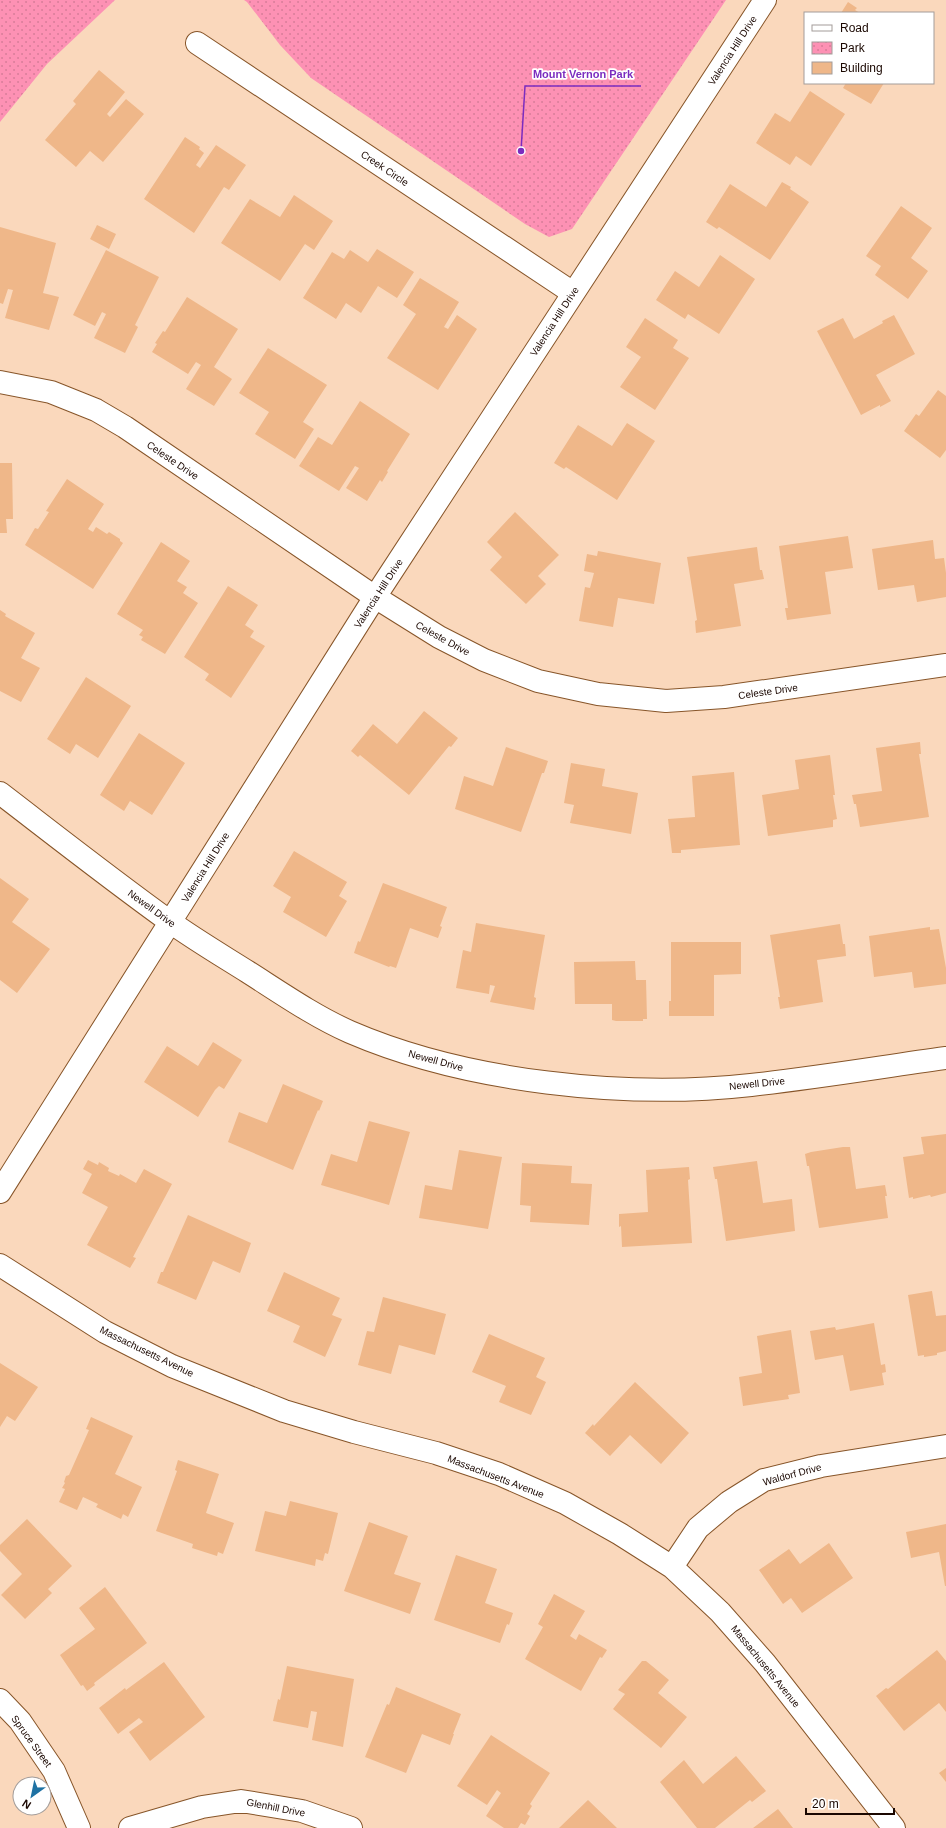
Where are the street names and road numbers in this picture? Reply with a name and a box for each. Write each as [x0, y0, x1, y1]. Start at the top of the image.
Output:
street label: Valencia Hill Drive [706, 13, 759, 87]
street label: Creek Circle [359, 148, 411, 189]
street label: Valencia Hill Drive [528, 284, 581, 358]
street label: Celeste Drive [145, 439, 201, 482]
street label: Valencia Hill Drive [352, 556, 405, 630]
street label: Celeste Drive [414, 619, 472, 658]
street label: Celeste Drive [738, 682, 799, 701]
street label: Valencia Hill Drive [179, 830, 232, 904]
street label: Newell Drive [126, 887, 178, 930]
street label: Newell Drive [407, 1048, 465, 1073]
street label: Newell Drive [729, 1075, 786, 1092]
street label: Massachusetts Avenue [98, 1324, 196, 1379]
street label: Massachusetts Avenue [446, 1453, 546, 1500]
street label: Waldorf Drive [762, 1461, 823, 1488]
street label: Massachusetts Avenue [729, 1623, 802, 1710]
street label: Spruce Street [9, 1713, 54, 1769]
street label: Glenhill Drive [246, 1796, 307, 1819]

